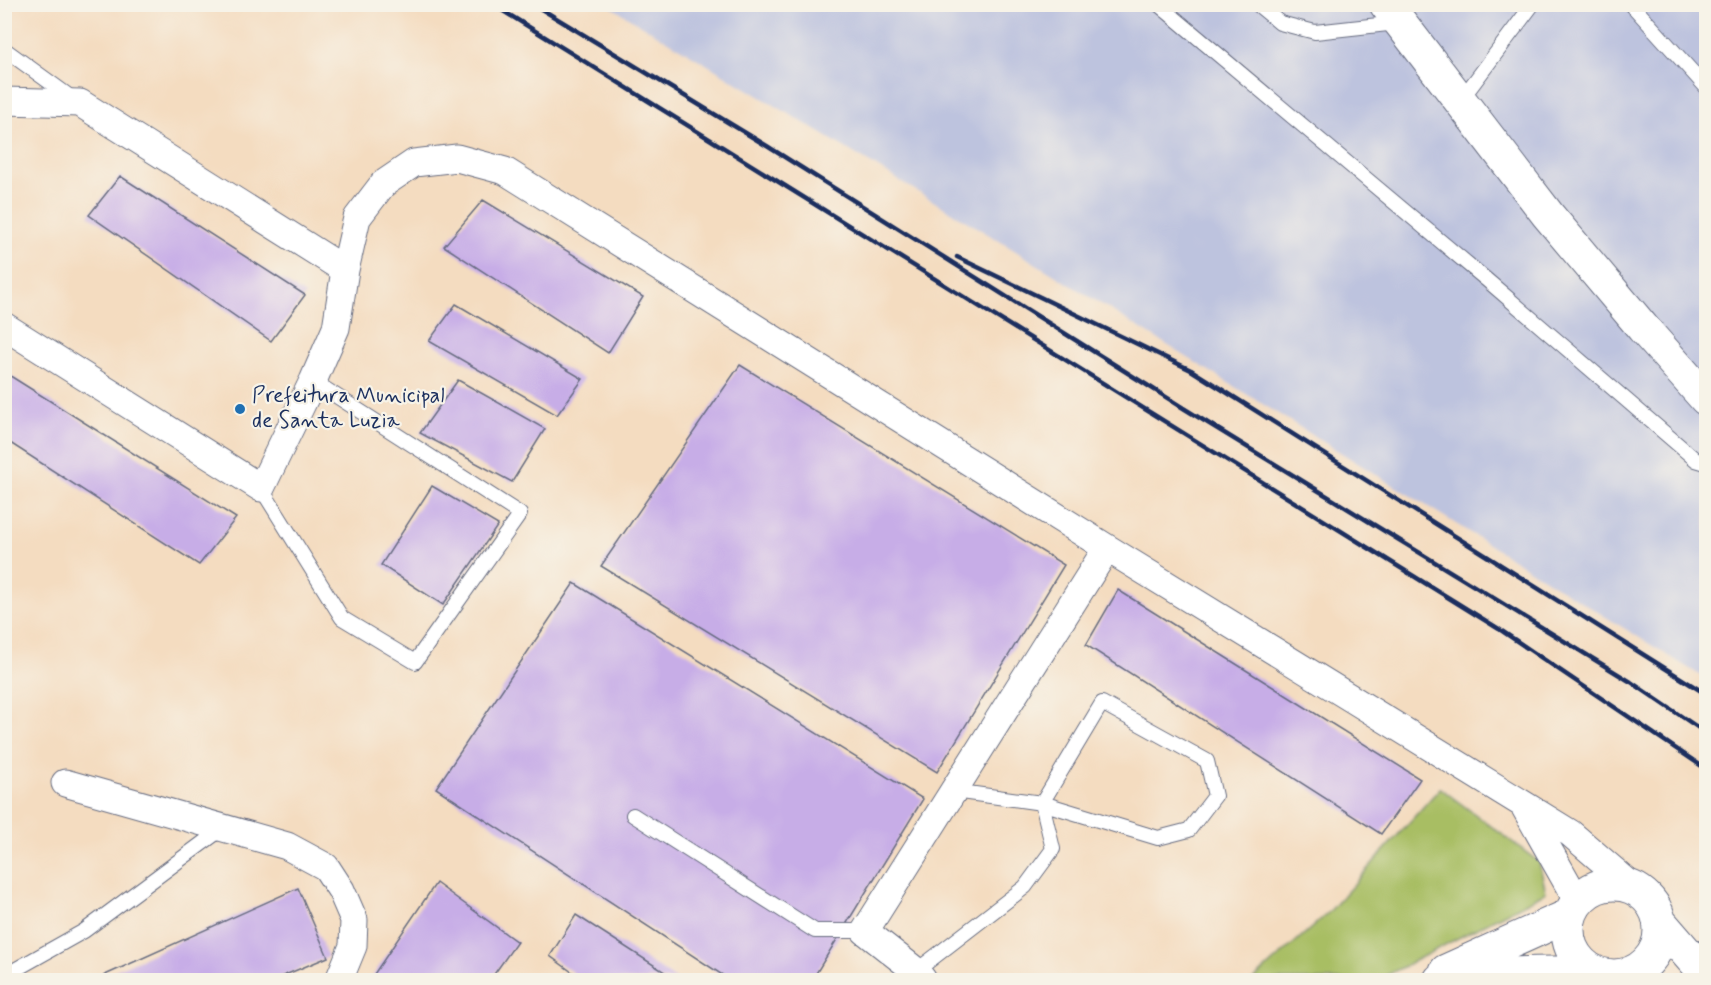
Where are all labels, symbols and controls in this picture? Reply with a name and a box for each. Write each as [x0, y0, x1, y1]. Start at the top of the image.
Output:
place label: Prefeitura Municipal de Santa Luzia [252, 382, 445, 435]
marker: Prefeitura Municipal de Santa Luzia [233, 402, 247, 416]

